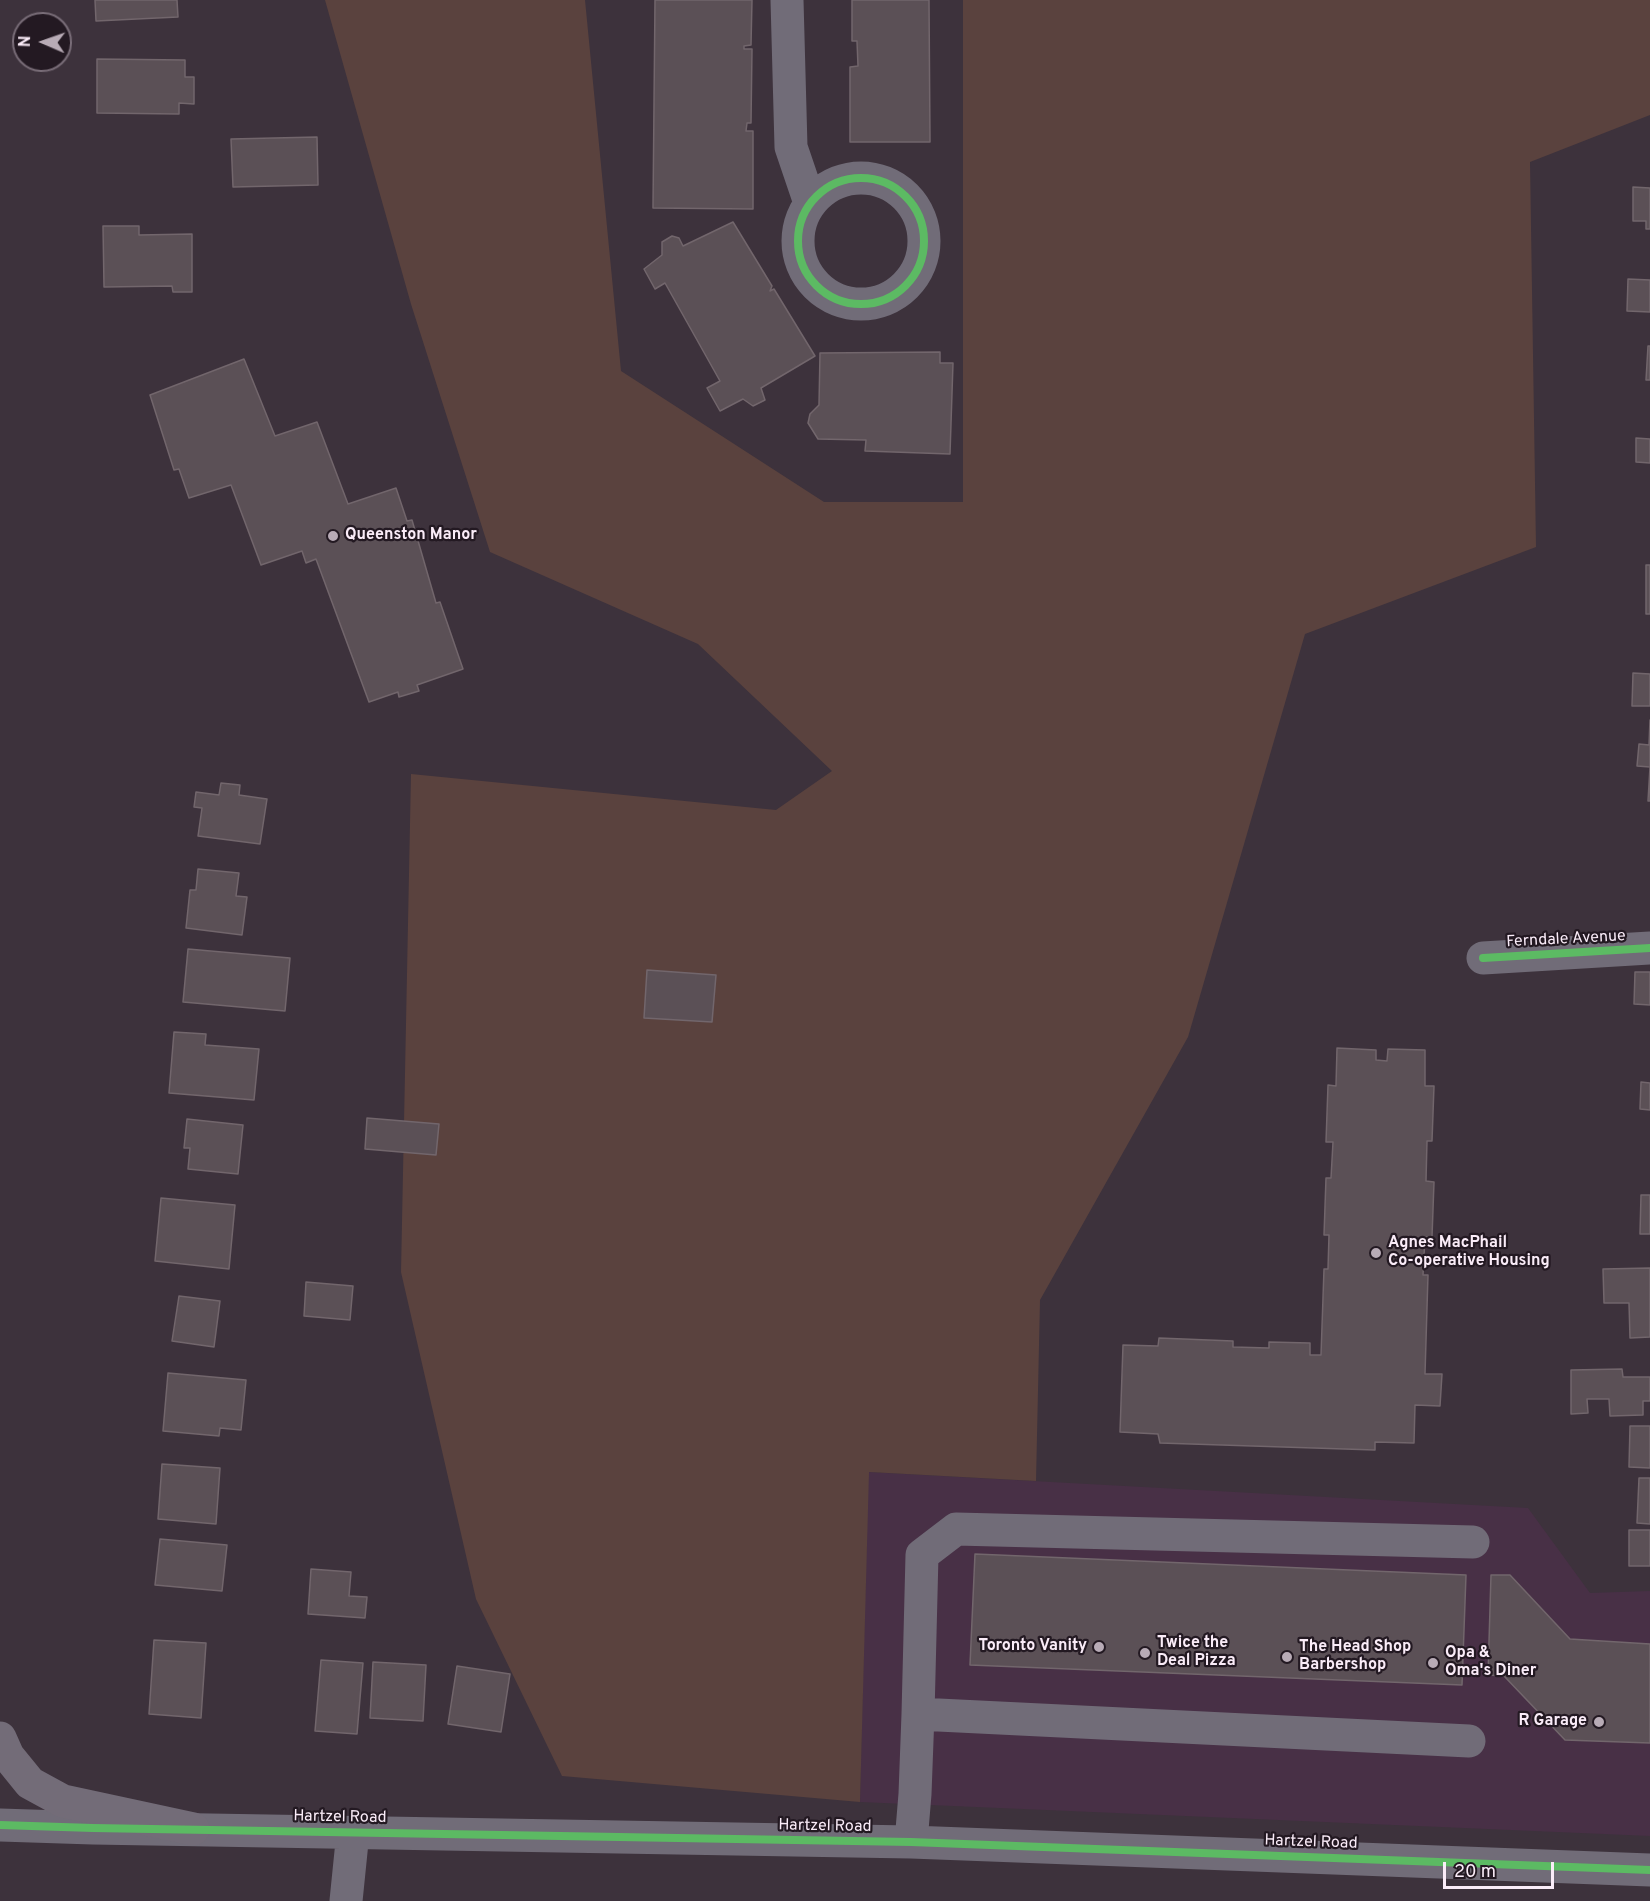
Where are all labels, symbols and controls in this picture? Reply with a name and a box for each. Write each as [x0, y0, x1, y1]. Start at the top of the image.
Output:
north arrow [12, 12, 72, 72]
text: N [16, 35, 36, 48]
place label: Queenston Manor [345, 526, 477, 546]
marker: Queenston Manor [326, 529, 340, 543]
street label: Ferndale Avenue [1506, 927, 1626, 953]
place label: Agnes MacPhail Co-operative Housing [1388, 1234, 1550, 1272]
marker: Agnes MacPhail Co-operative Housing [1369, 1246, 1383, 1260]
place label: Twice the Deal Pizza [1157, 1634, 1236, 1672]
place label: Toronto Vanity [978, 1637, 1087, 1657]
place label: The Head Shop Barbershop [1299, 1638, 1411, 1676]
marker: Toronto Vanity [1092, 1640, 1106, 1654]
place label: Opa & Oma's Diner [1445, 1644, 1536, 1682]
marker: Twice the Deal Pizza [1138, 1646, 1152, 1660]
marker: The Head Shop Barbershop [1280, 1650, 1294, 1664]
marker: Opa & Oma's Diner [1426, 1656, 1440, 1670]
place label: R Garage [1519, 1712, 1587, 1732]
marker: R Garage [1592, 1715, 1606, 1729]
street label: Hartzel Road [293, 1808, 387, 1828]
street label: Hartzel Road [778, 1817, 872, 1837]
street label: Hartzel Road [1264, 1832, 1358, 1854]
scale bar [1446, 1850, 1557, 1888]
text: 20 m [1454, 1861, 1496, 1884]

